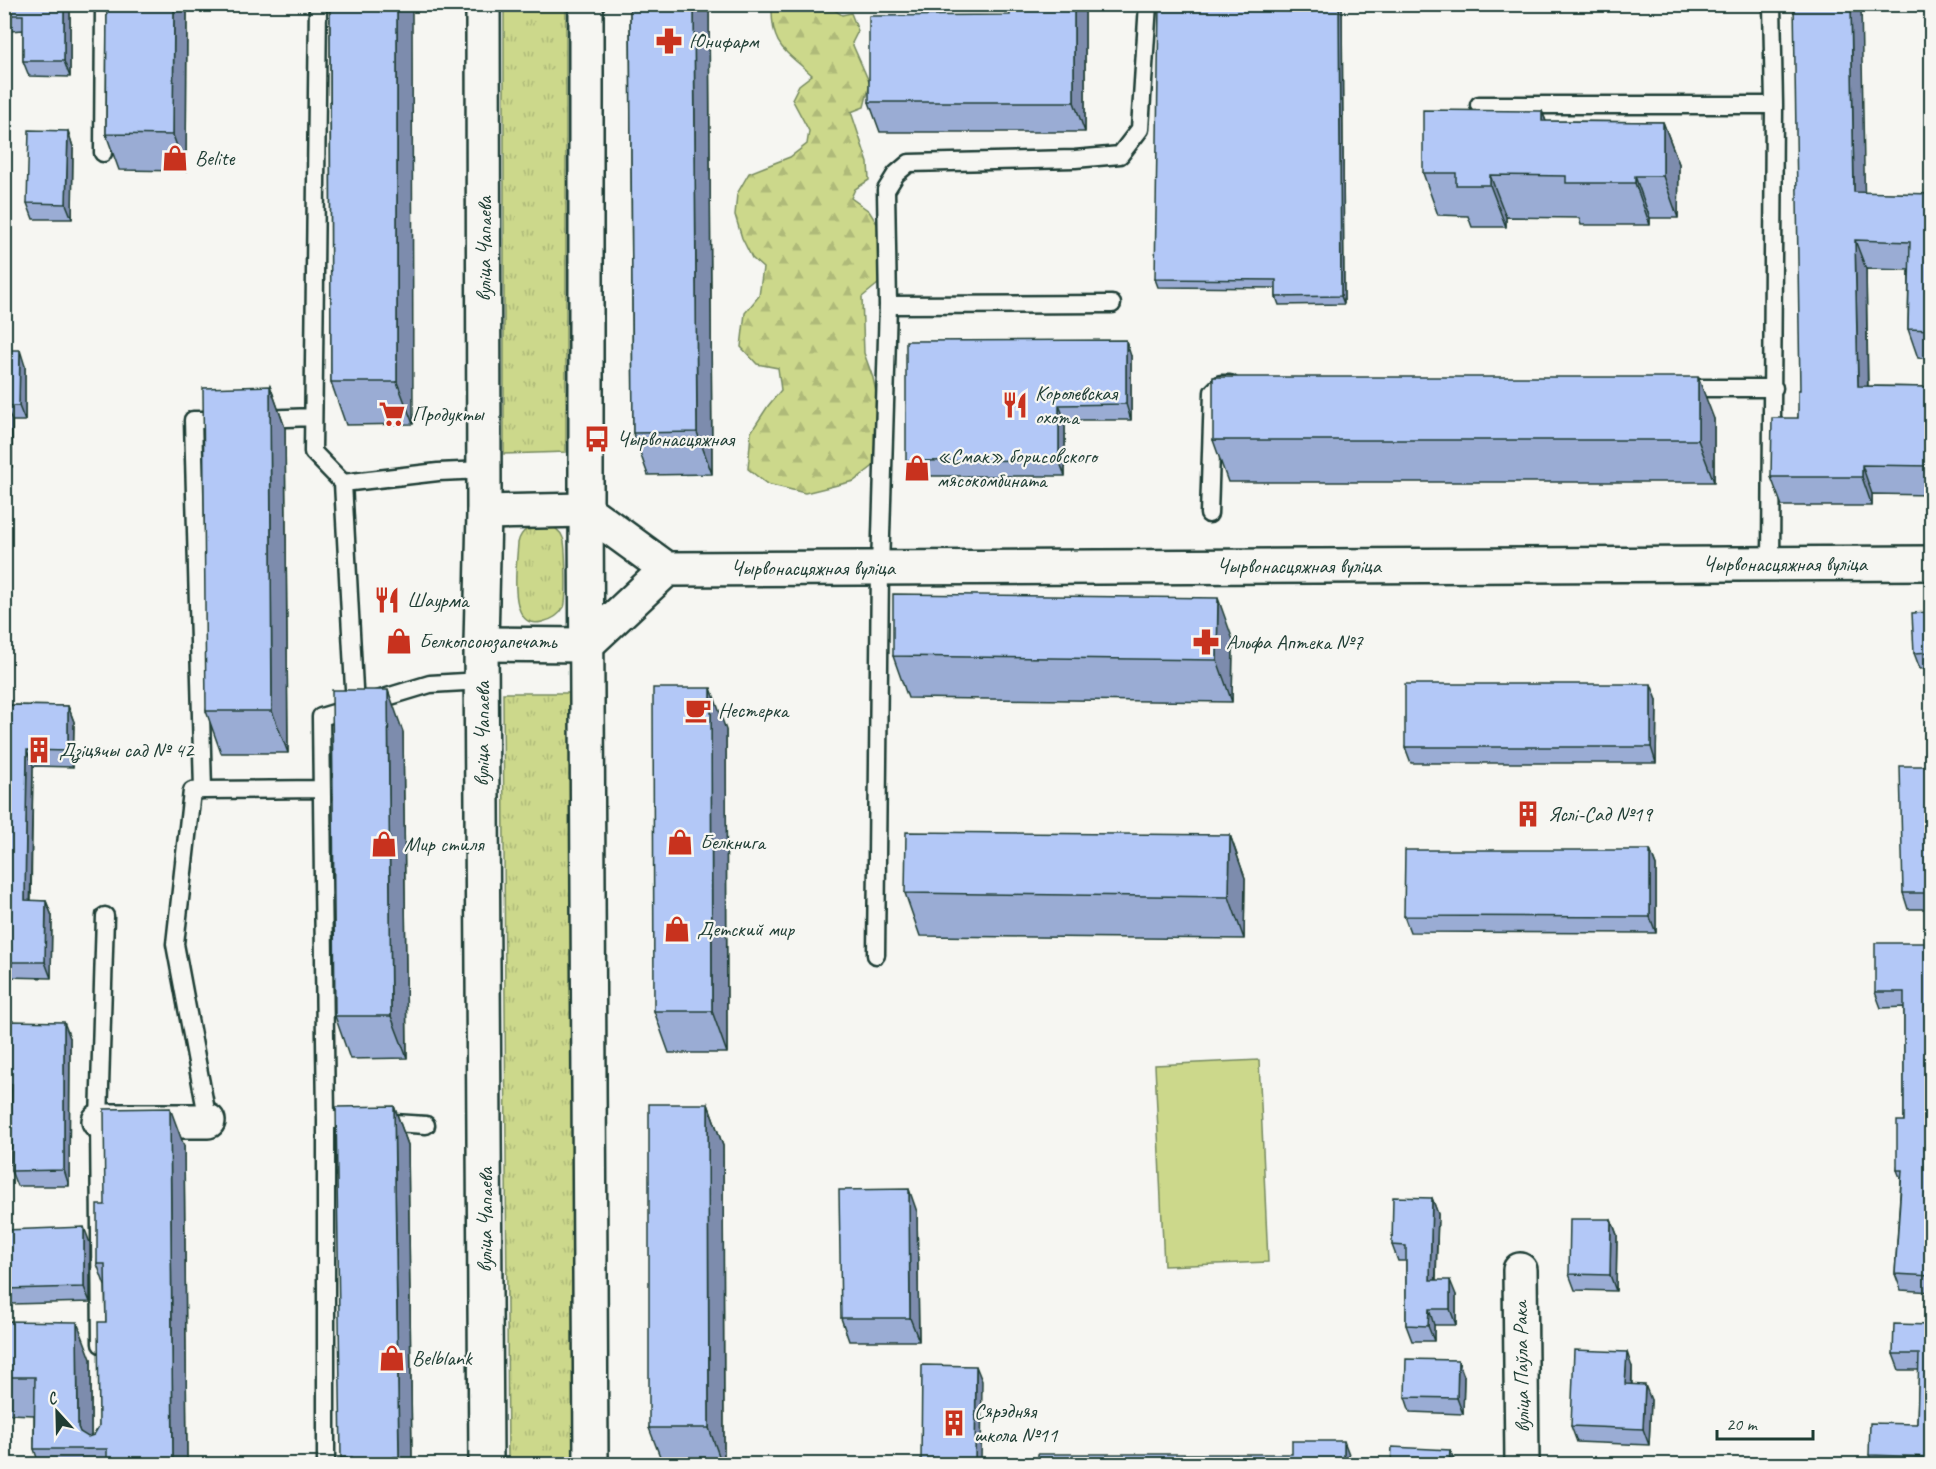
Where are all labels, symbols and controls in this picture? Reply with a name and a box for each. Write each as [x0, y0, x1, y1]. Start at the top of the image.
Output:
pharmacy icon: Юнифарм [654, 26, 684, 56]
place label: Юнифарм [689, 28, 760, 54]
shop icon: Belite [160, 143, 190, 173]
place label: Belite [195, 145, 235, 171]
street label: вуліца Чапаева [471, 195, 497, 301]
place label: Королевская охота [1035, 380, 1119, 430]
restaurant icon: Королевская охота [1000, 390, 1030, 420]
supermarket icon: Продукты [377, 399, 407, 429]
place label: Продукты [412, 401, 485, 427]
bus stop icon: Чырвонасцяжная [582, 424, 612, 454]
place label: Чырвонасцяжная [617, 426, 736, 452]
place label: «Смак» борисовского мясокомбината [937, 443, 1100, 493]
shop icon: «Смак» борисовского мясокомбината [902, 453, 932, 483]
street label: Чырвонасцяжная вуліца [1703, 551, 1869, 577]
street label: Чырвонасцяжная вуліца [1217, 553, 1383, 579]
street label: Чырвонасцяжная вуліца [731, 555, 897, 581]
restaurant icon: Шаурма [372, 585, 402, 615]
place label: Шаурма [407, 587, 471, 613]
shop icon: Белкопсоюзапечать [384, 626, 414, 656]
pharmacy icon: Альфа Аптека №7 [1191, 627, 1221, 657]
place label: Белкопсоюзапечать [419, 628, 558, 654]
place label: Альфа Аптека №7 [1226, 629, 1364, 655]
street label: вуліца Чапаева [469, 680, 495, 786]
cafe icon: Нестерка [683, 695, 713, 725]
place label: Нестерка [718, 697, 790, 723]
building icon: Дзіцячы сад № 42 [24, 735, 54, 765]
place label: Дзіцячы сад № 42 [59, 737, 195, 764]
building icon: Яслі-Сад №19 [1513, 799, 1543, 829]
place label: Яслі-Сад №19 [1548, 801, 1654, 827]
shop icon: Белкнига [665, 827, 695, 857]
shop icon: Мир стиля [369, 829, 399, 859]
place label: Белкнига [700, 829, 767, 855]
place label: Мир стиля [404, 831, 485, 857]
shop icon: Детский мир [662, 914, 692, 944]
place label: Детский мир [697, 916, 795, 942]
street label: вуліца Чапаева [472, 1166, 498, 1272]
street label: вуліца Паўла Рака [1507, 1299, 1535, 1433]
shop icon: Belblank [377, 1343, 407, 1373]
place label: Belblank [412, 1345, 473, 1371]
north arrow [27, 1382, 87, 1442]
text: С [44, 1387, 61, 1410]
place label: Сярэдняя школа №11 [974, 1398, 1059, 1448]
scale bar [1717, 1403, 1813, 1441]
building icon: Сярэдняя школа №11 [939, 1408, 969, 1438]
text: 20 m [1726, 1413, 1759, 1435]

